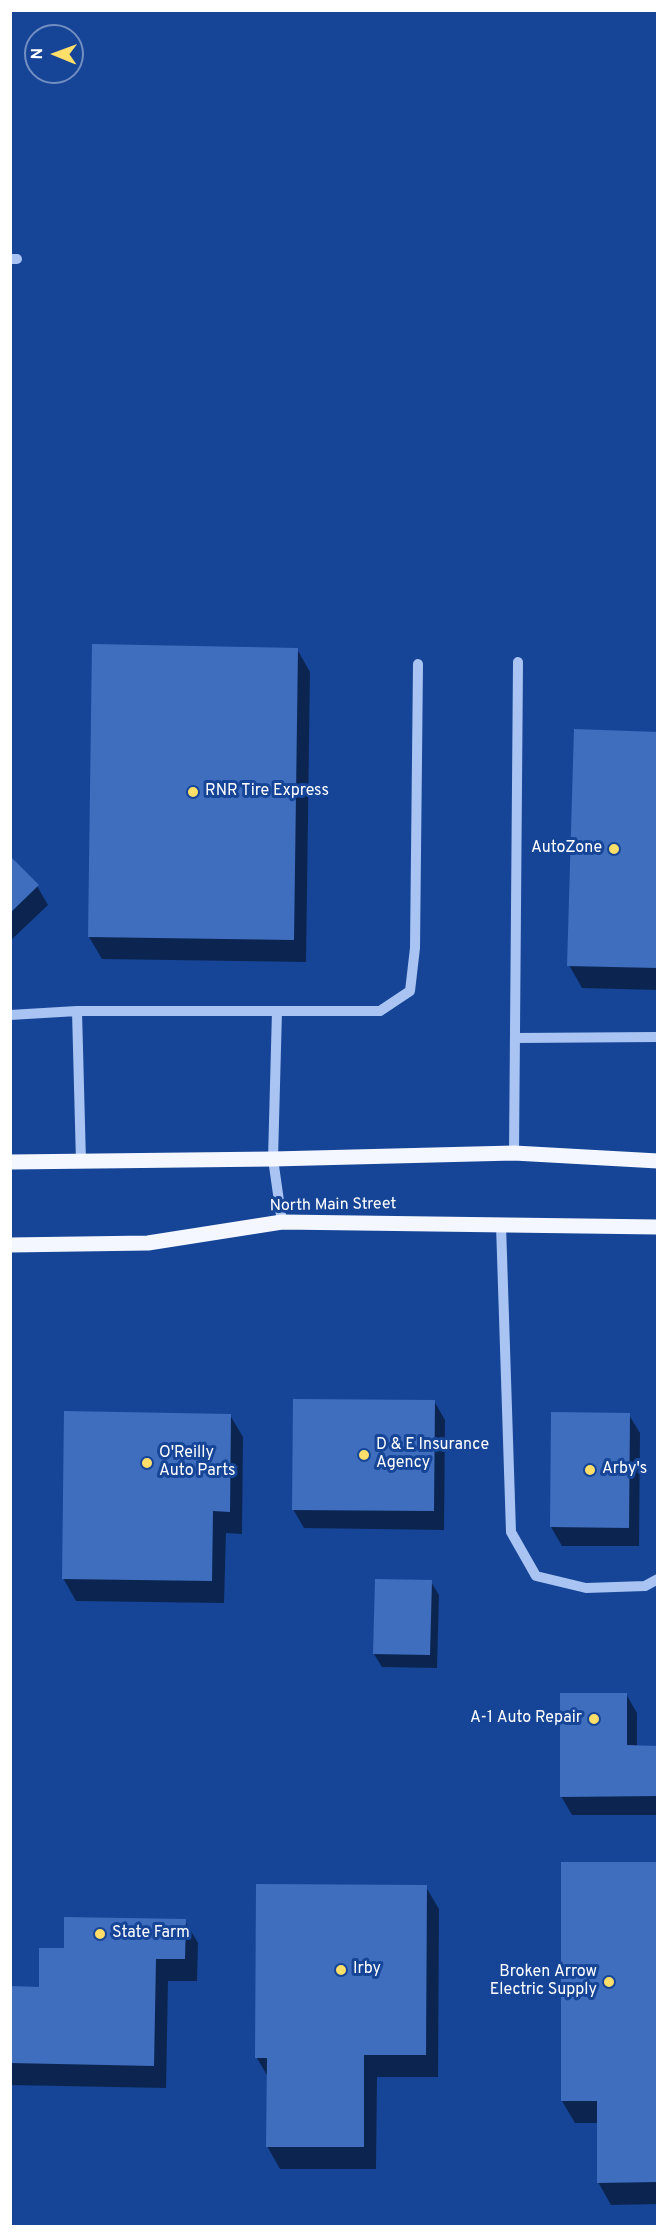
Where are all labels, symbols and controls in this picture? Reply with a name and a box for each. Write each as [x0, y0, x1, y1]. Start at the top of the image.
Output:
north arrow [24, 24, 84, 84]
text: N [28, 48, 48, 60]
place label: RNR Tire Express [205, 782, 329, 802]
marker: RNR Tire Express [186, 785, 200, 799]
place label: AutoZone [531, 839, 602, 859]
marker: AutoZone [607, 842, 621, 856]
street label: North Main Street [269, 1195, 397, 1217]
place label: D & E Insurance Agency [376, 1436, 489, 1474]
place label: O'Reilly Auto Parts [159, 1444, 236, 1482]
marker: D & E Insurance Agency [357, 1448, 371, 1462]
marker: O'Reilly Auto Parts [140, 1456, 154, 1470]
place label: Arby's [602, 1460, 647, 1480]
marker: Arby's [583, 1463, 597, 1477]
place label: A-1 Auto Repair [470, 1709, 582, 1729]
marker: A-1 Auto Repair [587, 1712, 601, 1726]
place label: State Farm [112, 1924, 190, 1944]
marker: State Farm [93, 1927, 107, 1941]
place label: Irby [353, 1960, 381, 1980]
marker: Irby [334, 1963, 348, 1977]
place label: Broken Arrow Electric Supply [490, 1963, 597, 2001]
marker: Broken Arrow Electric Supply [602, 1975, 616, 1989]

